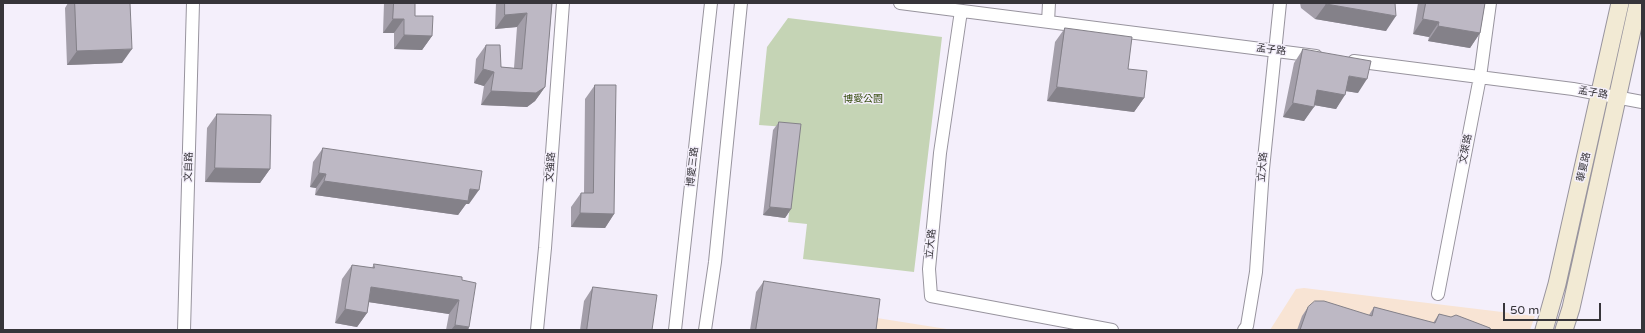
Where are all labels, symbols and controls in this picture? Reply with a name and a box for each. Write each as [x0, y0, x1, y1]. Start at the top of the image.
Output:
street label: 孟子路 [1255, 42, 1287, 58]
street label: 孟子路 [1577, 84, 1609, 102]
park label: 博愛公園 [843, 93, 883, 105]
street label: 文萊路 [1457, 133, 1475, 165]
street label: 博愛三路 [685, 146, 701, 188]
street label: 華夏路 [1575, 151, 1593, 183]
street label: 文自路 [182, 152, 196, 182]
street label: 文強路 [544, 152, 558, 182]
street label: 立大路 [1256, 152, 1270, 182]
street label: 立大路 [923, 228, 939, 260]
scale bar [1505, 295, 1603, 321]
text: 50 m [1510, 303, 1539, 317]

